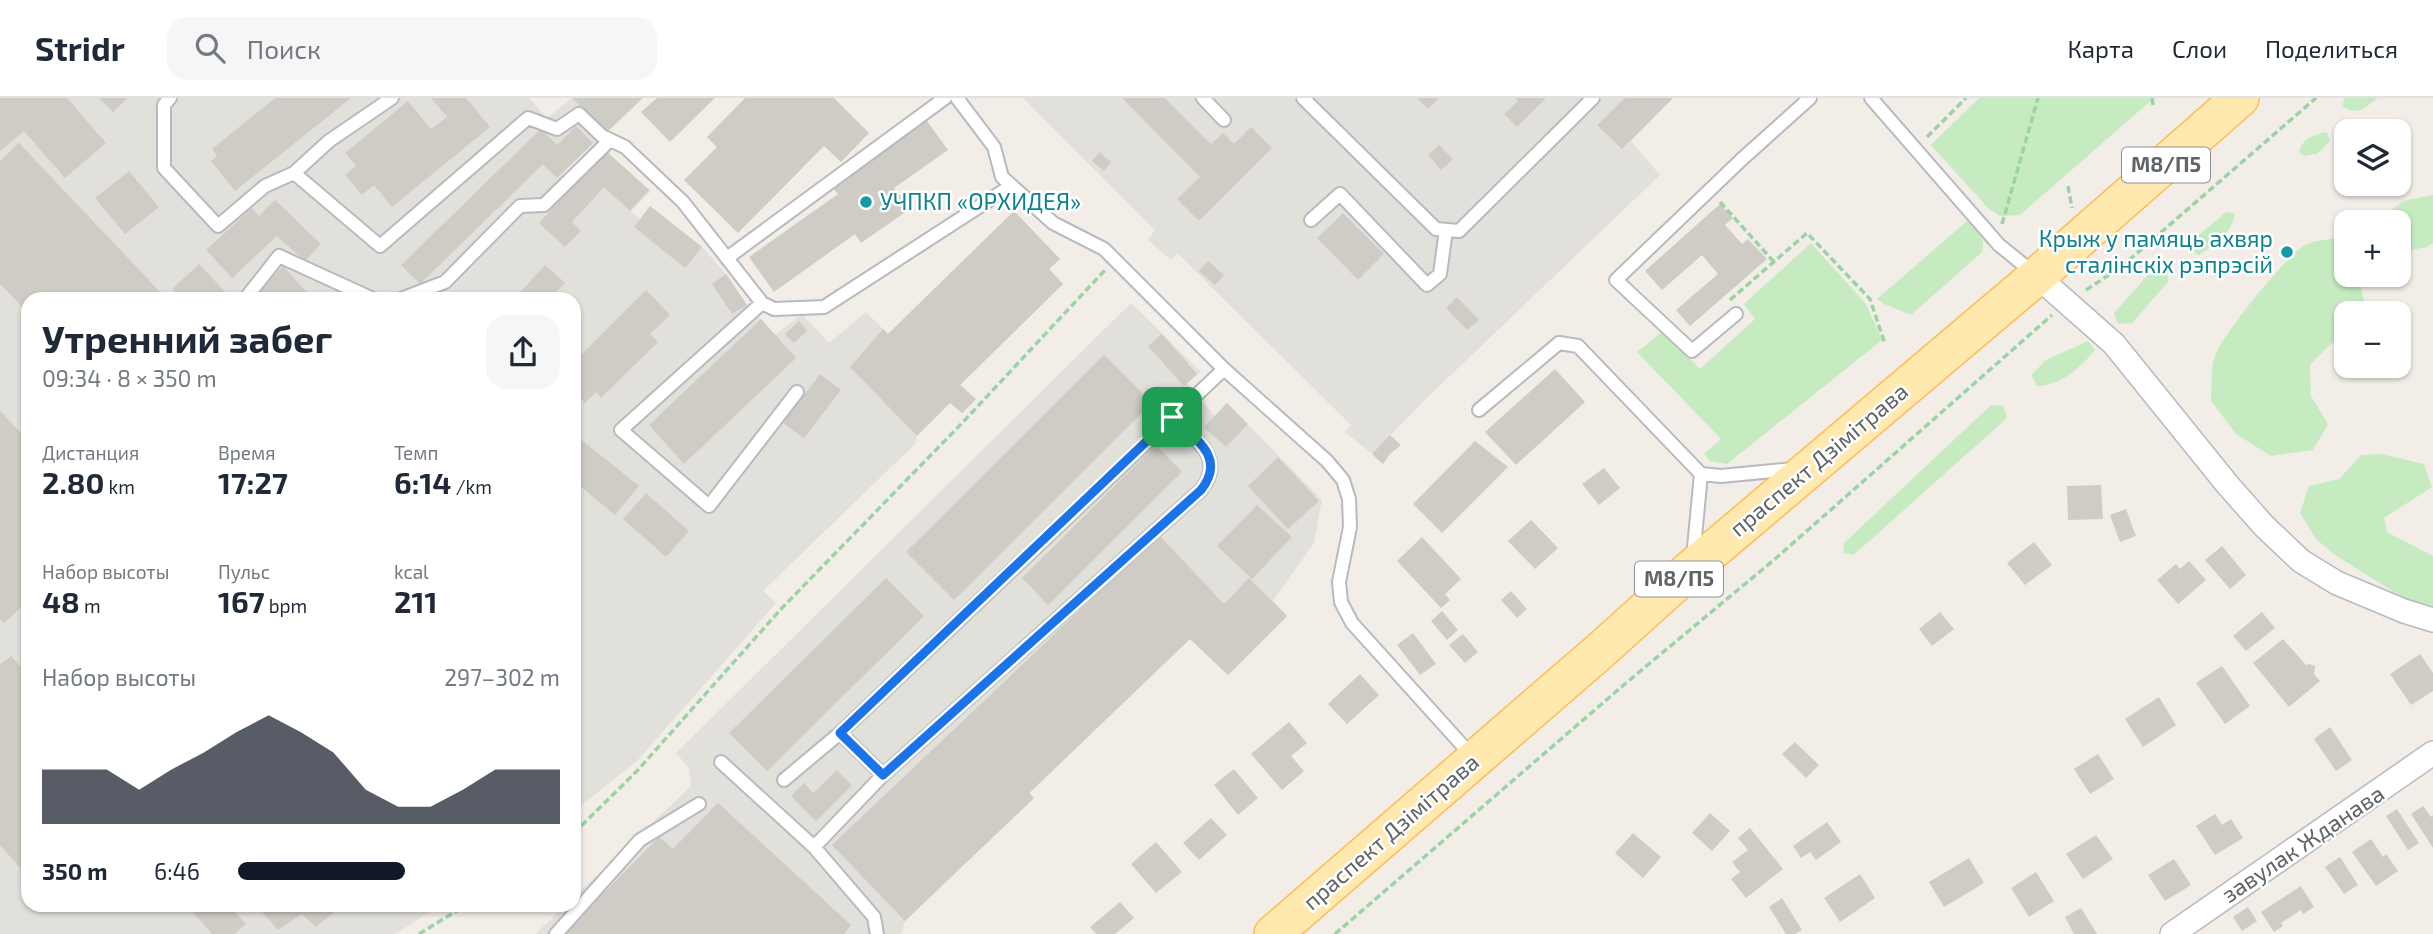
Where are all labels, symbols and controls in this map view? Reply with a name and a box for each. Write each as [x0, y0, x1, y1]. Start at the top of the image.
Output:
search box [167, 17, 657, 80]
text: Stridr [35, 28, 125, 68]
icon: search [191, 29, 229, 67]
text: Поиск [247, 33, 321, 64]
text: Карта [2067, 34, 2134, 63]
text: Слои [2172, 34, 2227, 63]
text: Поделиться [2265, 34, 2398, 63]
map controls [2334, 119, 2411, 378]
button: layers [2334, 119, 2411, 196]
road number: М8/П5 [2122, 148, 2210, 182]
place label: УЧПКП «ОРХИДЕЯ» [880, 187, 1081, 215]
marker: УЧПКП «ОРХИДЕЯ» [858, 194, 874, 210]
button: + [2334, 210, 2411, 287]
place label: Крыж у памяць ахвяр сталінскіх рэпрэсій [2039, 224, 2273, 278]
marker: Крыж у памяць ахвяр сталінскіх рэпрэсій [2279, 244, 2295, 260]
button: − [2334, 301, 2411, 378]
text: Утренний забег [42, 315, 332, 361]
button: share [486, 315, 560, 389]
text: 09:34 · 8 × 350 m [42, 364, 217, 392]
street label: праспект Дзімітрава [1724, 377, 1913, 542]
pin [1142, 387, 1202, 447]
icon: arrive [1153, 398, 1191, 436]
text: Дистанция [42, 441, 139, 464]
text: Время [218, 441, 276, 464]
text: Темп [394, 441, 438, 464]
text: 2.80 [42, 464, 104, 500]
text: 17:27 [218, 464, 288, 500]
text: 6:14 [394, 464, 451, 500]
text: km [104, 475, 135, 498]
text: /km [451, 475, 492, 498]
text: Набор высоты [42, 560, 169, 583]
text: Пульс [218, 560, 270, 583]
text: kcal [394, 560, 429, 583]
road number: М8/П5 [1635, 561, 1723, 596]
text: 48 [42, 583, 80, 619]
text: 167 [218, 583, 265, 619]
text: 211 [394, 583, 437, 619]
text: m [80, 594, 101, 617]
text: bpm [265, 594, 307, 617]
text: Набор высоты [42, 663, 196, 691]
text: 297–302 m [444, 663, 560, 691]
street label: праспект Дзімітрава [1297, 747, 1484, 915]
street label: завулак Жданава [2216, 778, 2390, 909]
text: 350 m [42, 857, 107, 885]
text: 6:46 [154, 857, 200, 885]

